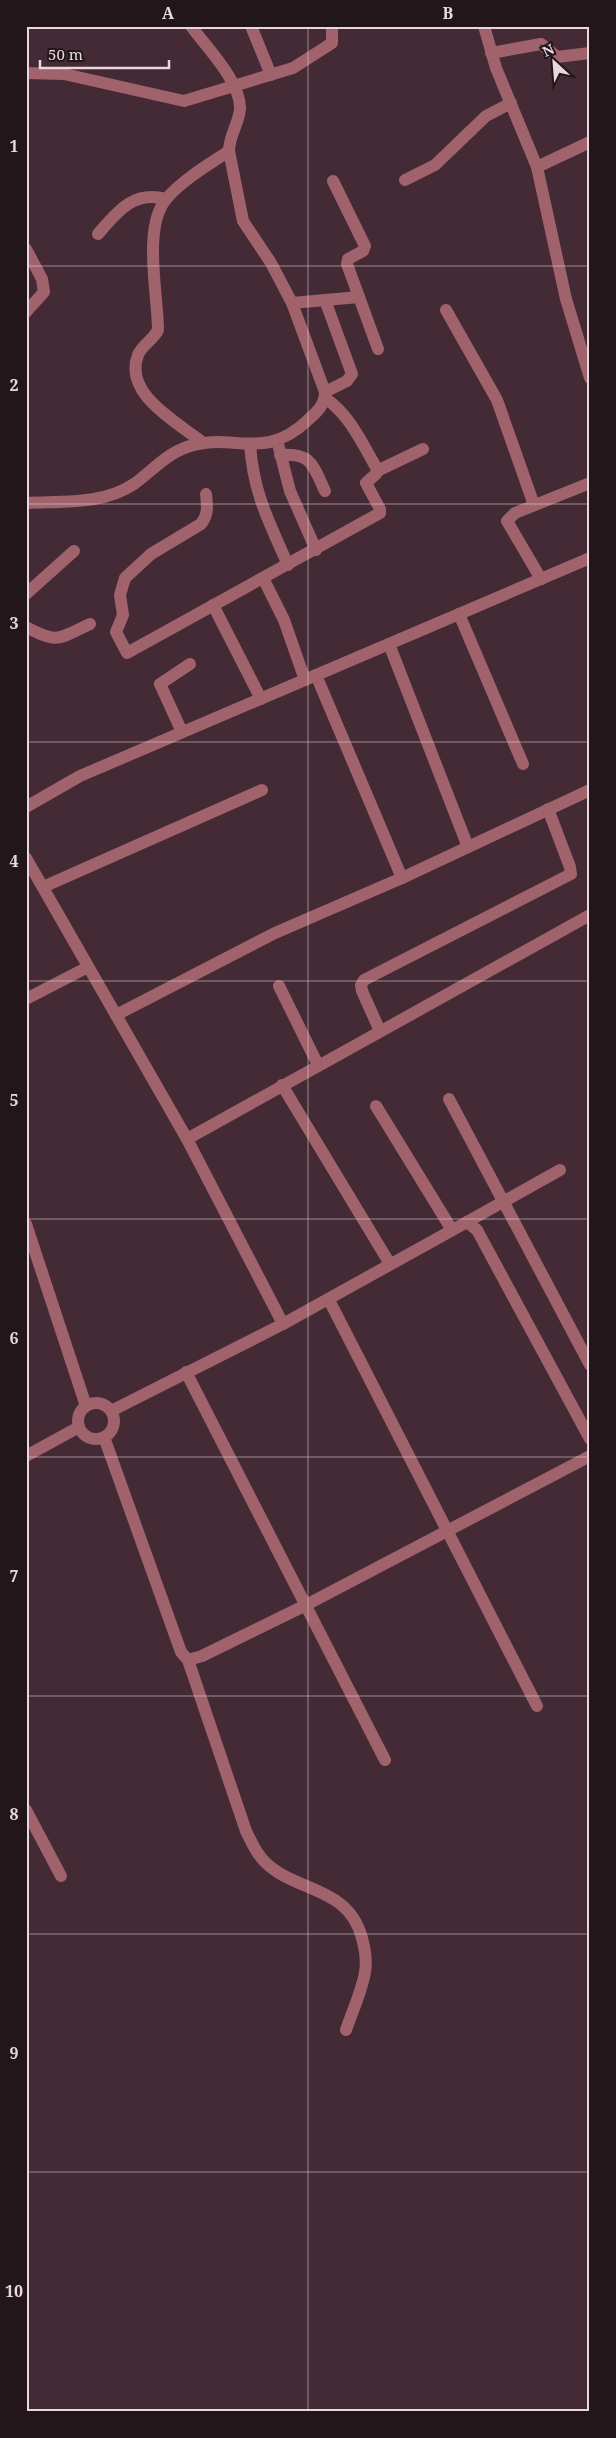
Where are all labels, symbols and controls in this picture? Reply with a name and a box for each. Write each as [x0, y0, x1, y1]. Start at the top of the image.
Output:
text: A [162, 2, 175, 24]
text: B [443, 2, 454, 24]
scale bar [40, 38, 169, 70]
north arrow [528, 38, 578, 88]
text: N [539, 39, 557, 61]
text: 50 m [48, 44, 83, 64]
text: 1 [9, 135, 19, 157]
text: 2 [9, 374, 19, 396]
text: 3 [9, 612, 19, 634]
text: 4 [9, 850, 19, 872]
text: 5 [9, 1089, 19, 1111]
text: 6 [9, 1327, 19, 1349]
text: 7 [9, 1565, 19, 1587]
text: 8 [9, 1803, 19, 1825]
text: 9 [9, 2042, 19, 2064]
text: 10 [5, 2280, 23, 2302]

